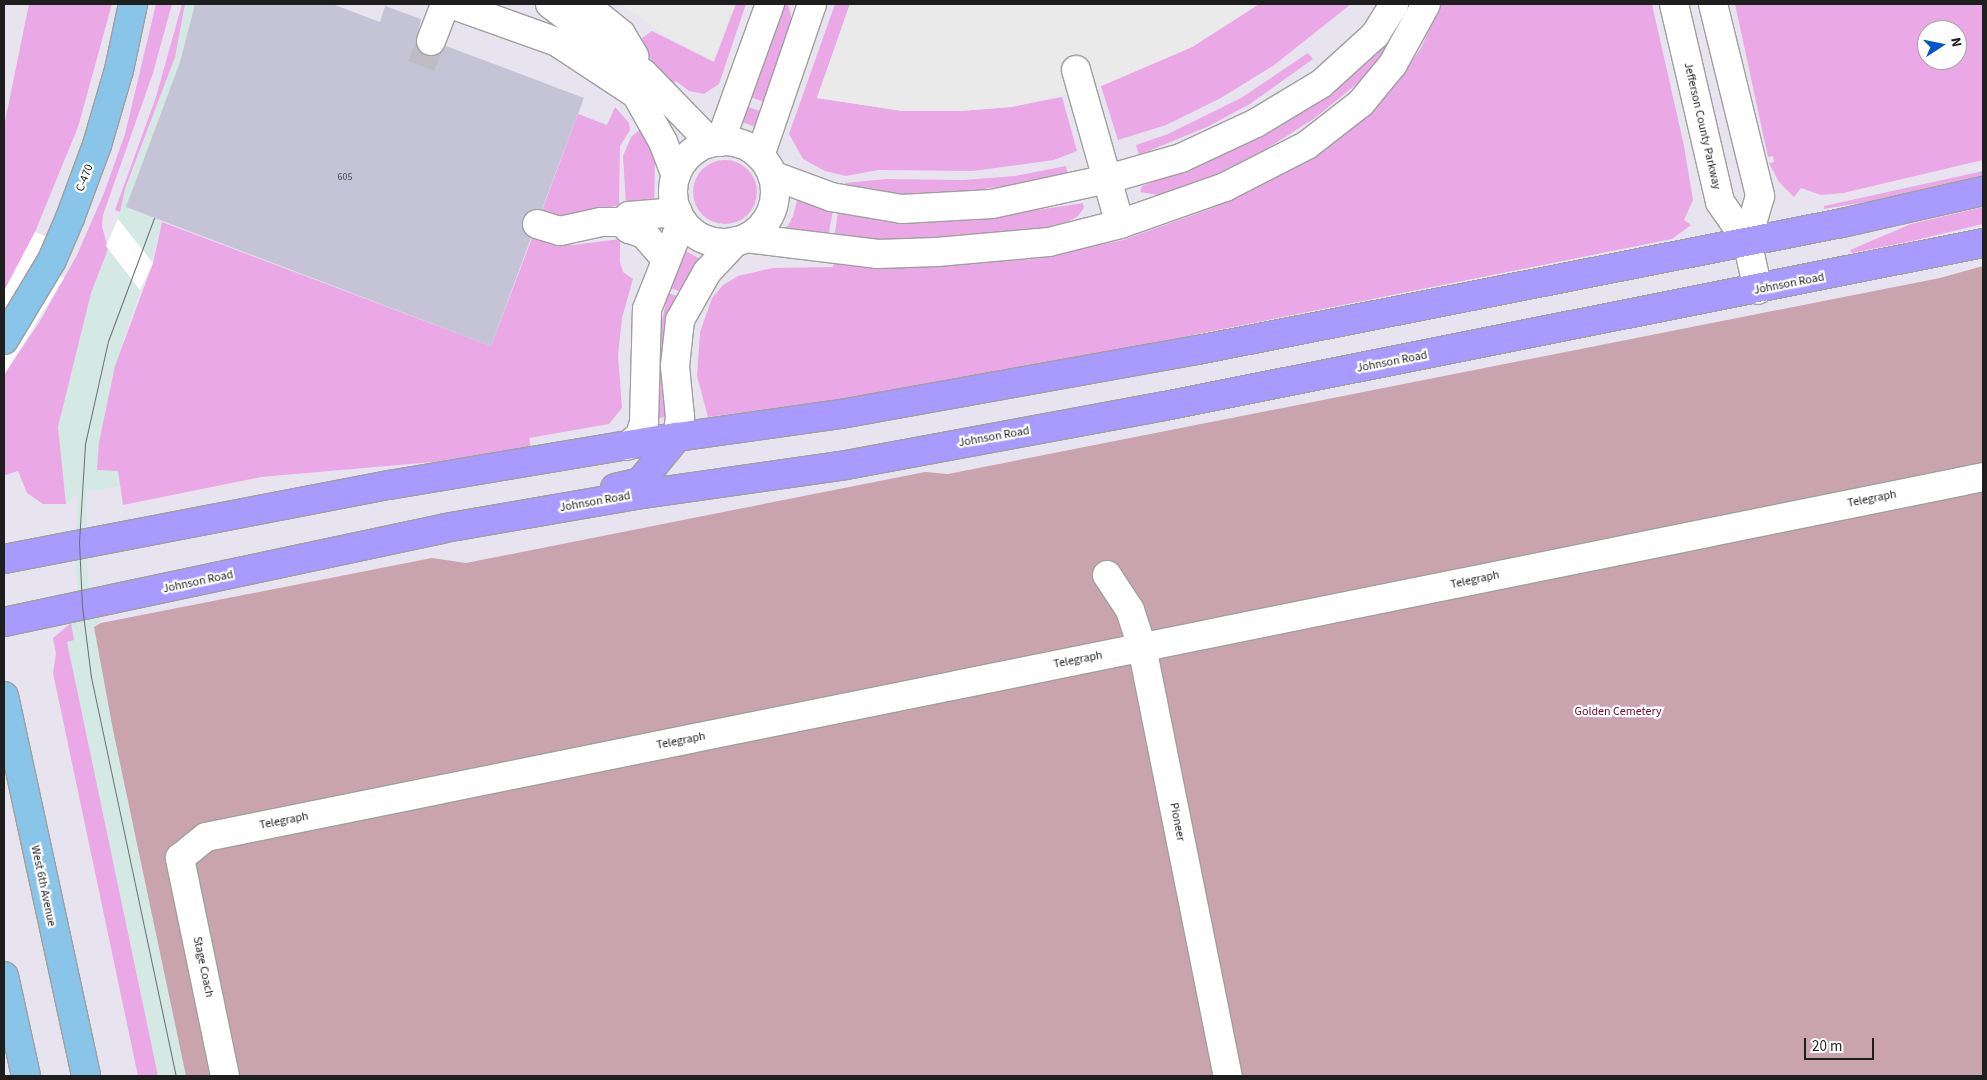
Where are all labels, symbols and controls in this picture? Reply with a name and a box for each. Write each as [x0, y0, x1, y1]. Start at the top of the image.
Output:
north arrow [1917, 20, 1967, 70]
text: N [1945, 36, 1966, 49]
street label: Jefferson County Parkway [1680, 61, 1724, 191]
street label: C-470 [73, 162, 97, 194]
house number: 605 [338, 172, 352, 184]
street label: Johnson Road [1752, 270, 1826, 298]
street label: Johnson Road [1355, 348, 1429, 376]
street label: Johnson Road [957, 424, 1031, 450]
street label: Telegraph [1846, 487, 1898, 511]
street label: Johnson Road [558, 489, 632, 515]
street label: Johnson Road [161, 568, 235, 596]
street label: Telegraph [1449, 568, 1501, 592]
street label: Telegraph [1052, 648, 1104, 672]
park label: Golden Cemetery [1574, 705, 1662, 719]
street label: Telegraph [655, 729, 707, 753]
street label: Pioneer [1166, 802, 1188, 842]
street label: Telegraph [258, 809, 310, 833]
street label: West 6th Avenue [27, 844, 59, 928]
street label: Stage Coach [190, 935, 216, 999]
scale bar [1807, 1028, 1877, 1060]
text: 20 m [1812, 1036, 1842, 1057]

